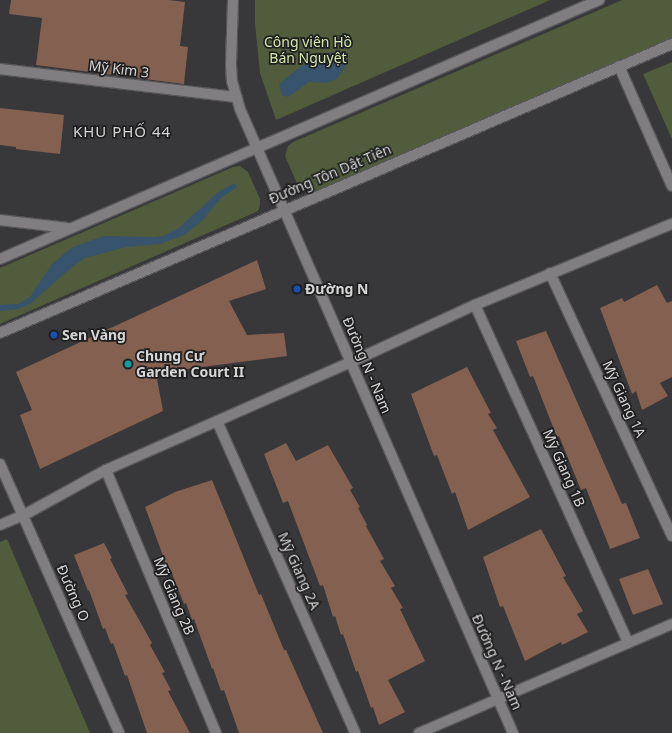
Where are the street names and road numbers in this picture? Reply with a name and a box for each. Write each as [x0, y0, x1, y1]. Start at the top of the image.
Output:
street label: Mỹ Kim 3 [88, 57, 150, 81]
street label: Đường Tôn Dật Tiên [266, 141, 394, 207]
street label: Đường N - Nam [339, 314, 395, 416]
street label: Mỹ Giang 1A [599, 358, 649, 440]
street label: Mỹ Giang 1B [539, 427, 589, 509]
street label: Mỹ Giang 2A [274, 530, 324, 612]
street label: Mỹ Giang 2B [150, 554, 198, 638]
street label: Đường O [53, 562, 93, 624]
street label: Đường N - Nam [468, 611, 526, 713]

